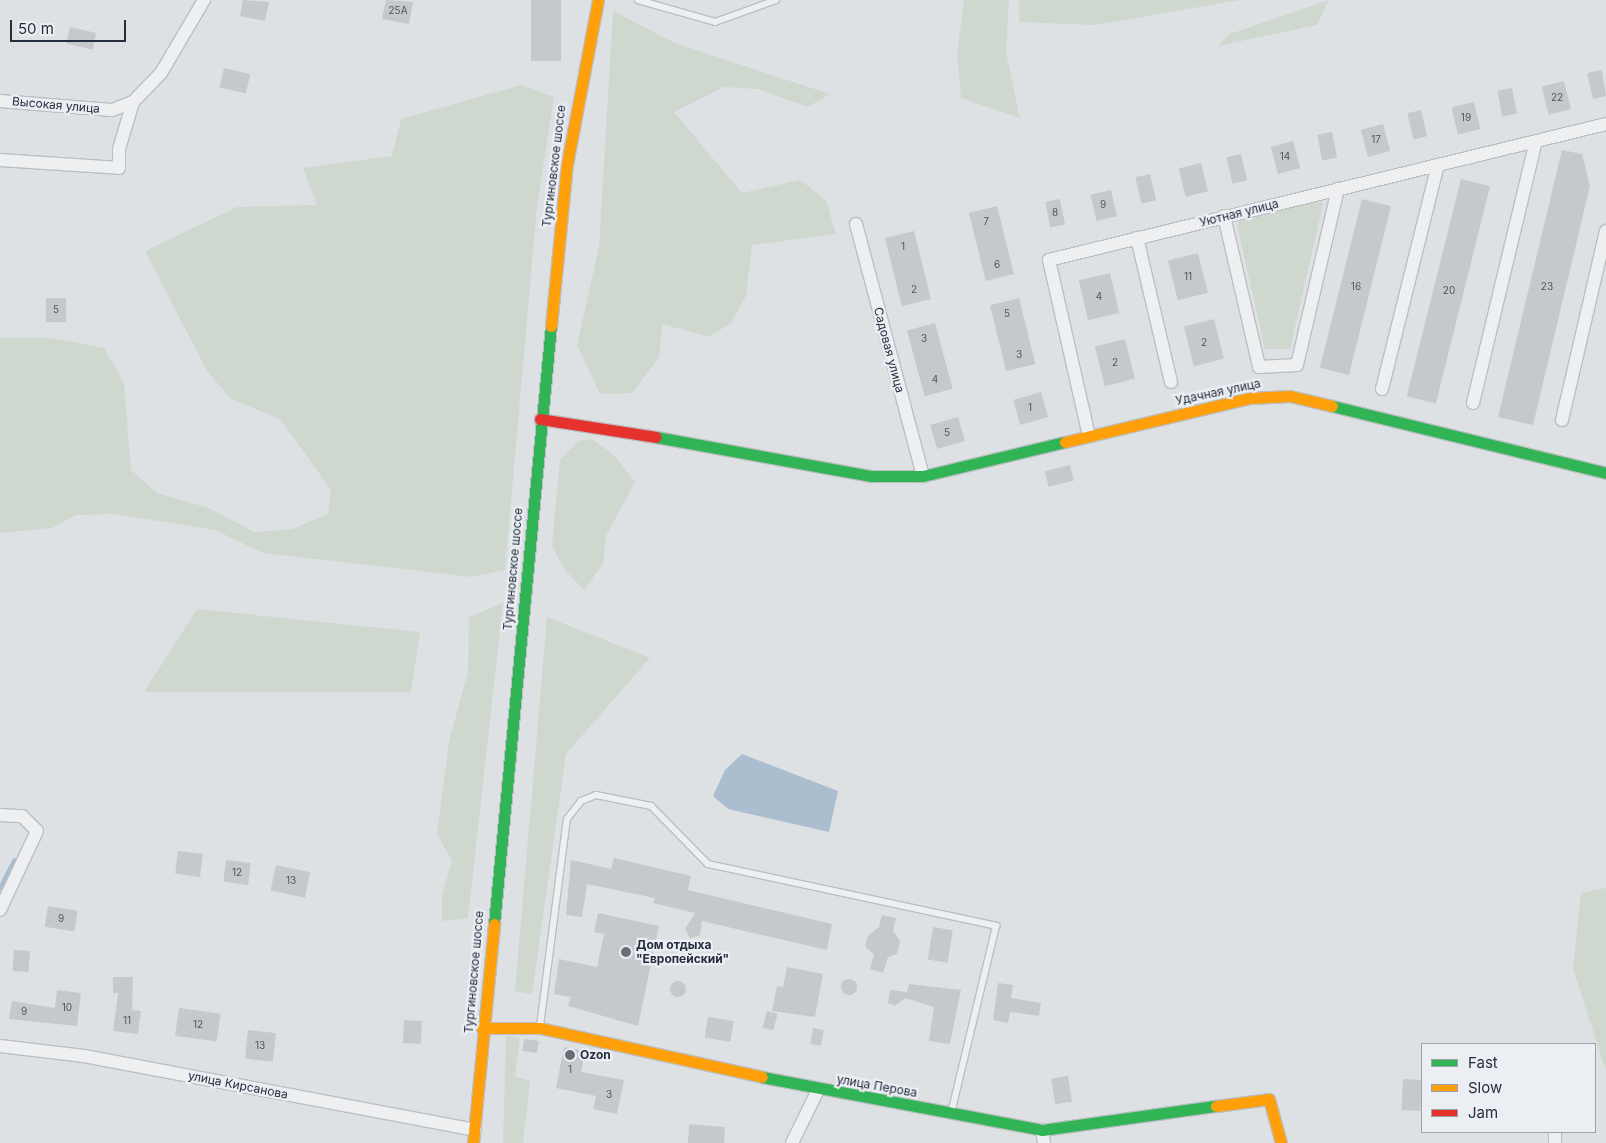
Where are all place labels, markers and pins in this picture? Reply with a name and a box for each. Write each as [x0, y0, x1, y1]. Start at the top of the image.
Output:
place label: Дом отдыха "Европейский" [636, 938, 729, 966]
marker: Дом отдыха "Европейский" [620, 946, 632, 958]
place label: Ozon [580, 1048, 611, 1062]
marker: Ozon [564, 1049, 576, 1061]

